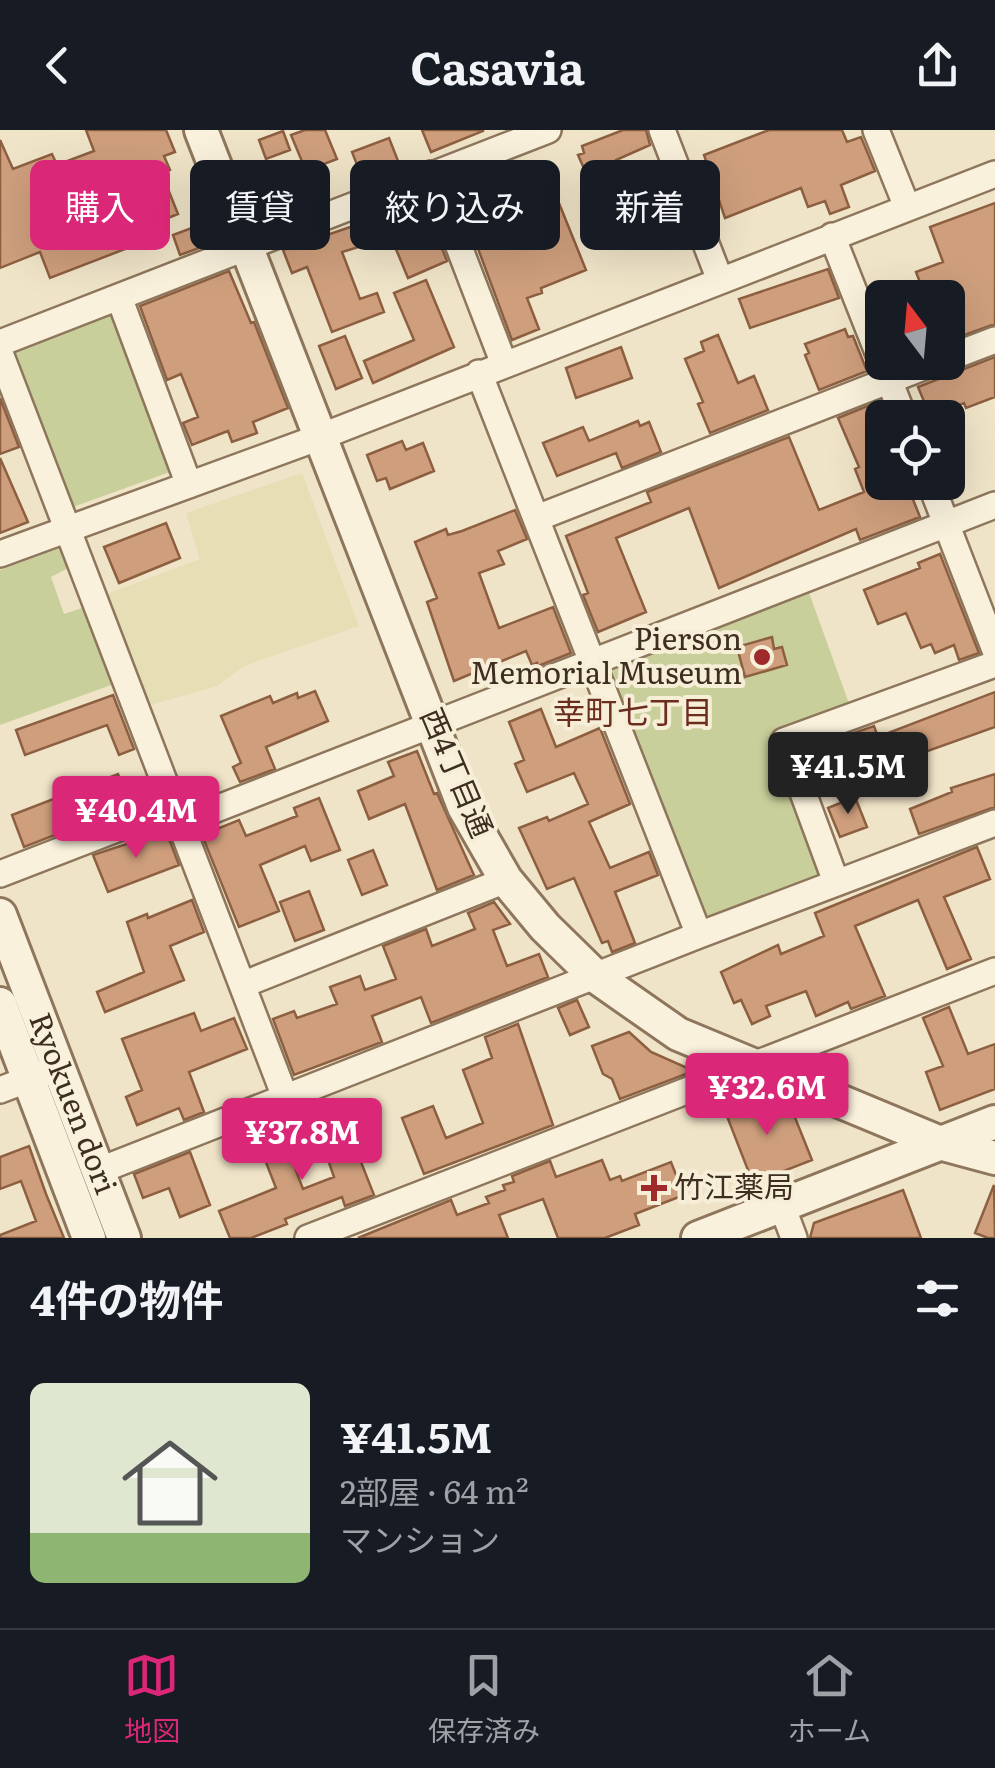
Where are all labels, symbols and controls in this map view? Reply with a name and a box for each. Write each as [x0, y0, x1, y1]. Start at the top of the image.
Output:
text: Casavia [410, 32, 585, 99]
icon: back [30, 38, 85, 93]
icon: share [910, 38, 965, 93]
chip: 購入 [30, 160, 170, 250]
chip: 賃貸 [190, 160, 330, 250]
chip: 絞り込み [350, 160, 560, 250]
chip: 新着 [580, 160, 720, 250]
north arrow [865, 280, 965, 380]
map controls [865, 280, 965, 500]
button: locate [865, 400, 965, 500]
place label: Pierson Memorial Museum [470, 615, 742, 693]
marker: Pierson Memorial Museum [751, 646, 773, 668]
district label: 幸町七丁目 [553, 686, 713, 734]
street label: 西4丁目通 [412, 700, 506, 843]
pin: ¥41.5M [767, 732, 929, 817]
text: ¥41.5M [790, 740, 906, 788]
pin: ¥40.4M [55, 776, 217, 861]
text: ¥40.4M [74, 784, 198, 832]
street label: Ryokuen dori [20, 1006, 130, 1199]
pin: ¥32.6M [686, 1053, 848, 1138]
text: ¥32.6M [707, 1061, 827, 1109]
pin: ¥37.8M [221, 1098, 383, 1183]
text: ¥37.8M [244, 1106, 360, 1154]
place label: 竹江薬局 [674, 1163, 794, 1207]
marker: 竹江薬局 [643, 1177, 665, 1199]
text: 4件の物件 [30, 1267, 223, 1329]
icon: filters [910, 1271, 965, 1326]
text: ¥41.5M [340, 1404, 492, 1466]
icon: home [110, 1423, 230, 1543]
text: 2部屋 · 64 m² [340, 1466, 529, 1514]
text: マンション [340, 1514, 500, 1562]
tab: 地図 [124, 1648, 180, 1750]
tab: 保存済み [428, 1648, 540, 1750]
tab: ホーム [788, 1648, 871, 1750]

